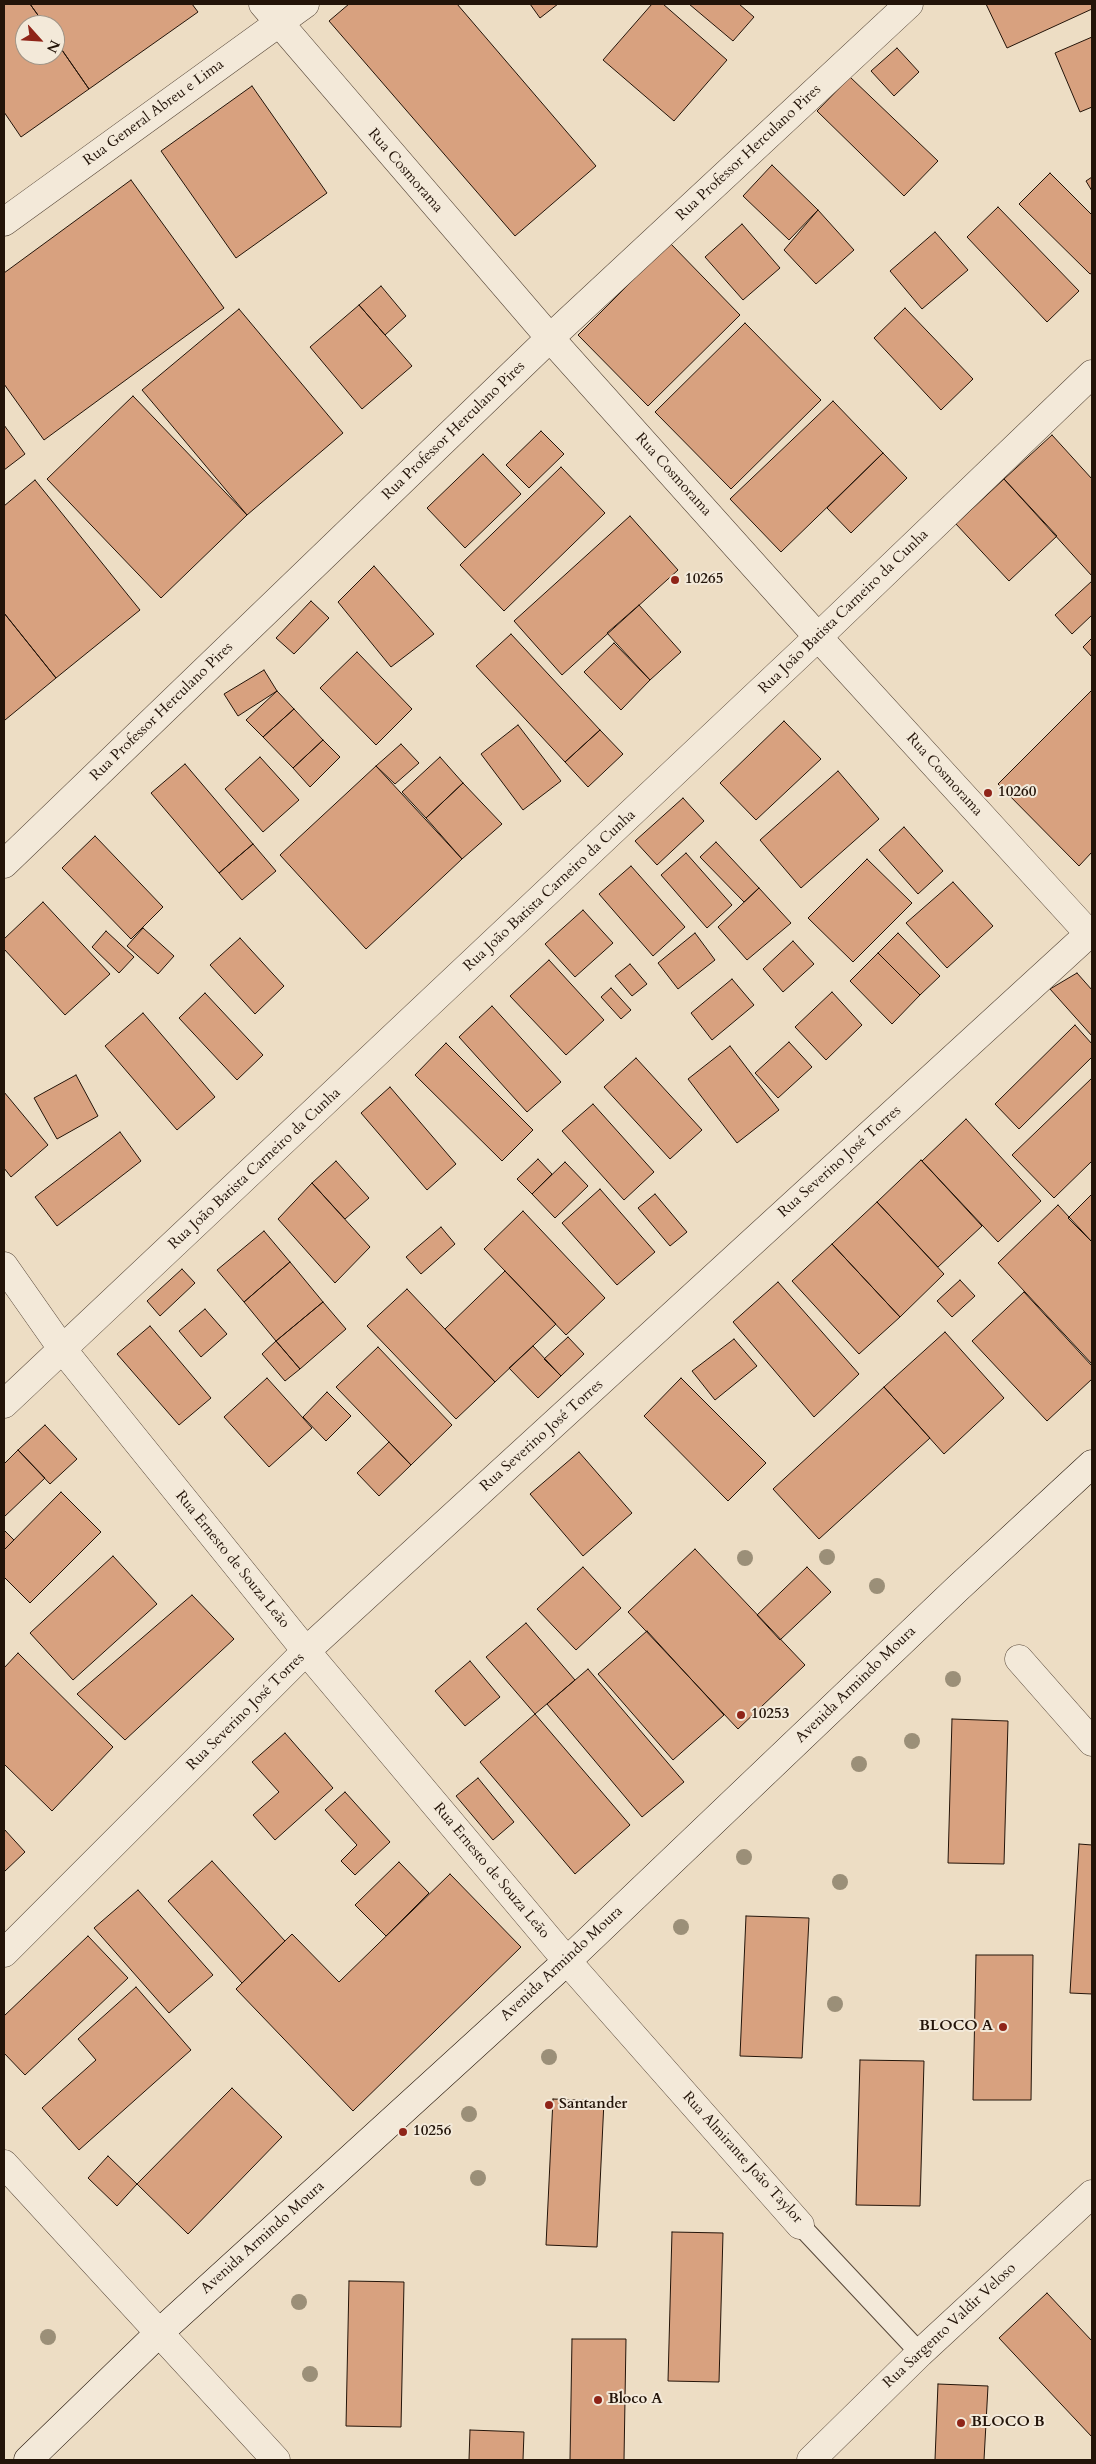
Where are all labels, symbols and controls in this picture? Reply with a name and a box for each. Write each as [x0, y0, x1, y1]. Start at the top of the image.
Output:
north arrow [15, 15, 65, 65]
text: N [42, 37, 64, 56]
street label: Rua General Abreu e Lima [80, 56, 228, 170]
street label: Rua Professor Herculano Pires [673, 81, 825, 225]
street label: Rua Cosmorama [364, 125, 446, 217]
street label: Rua Professor Herculano Pires [379, 358, 529, 504]
street label: Rua Cosmorama [631, 430, 715, 520]
street label: Rua João Batista Carneiro da Cunha [755, 526, 933, 698]
place label: 10265 [685, 571, 723, 589]
marker: 10265 [669, 574, 681, 586]
street label: Rua Professor Herculano Pires [87, 639, 237, 785]
street label: Rua Cosmorama [902, 730, 986, 820]
place label: 10260 [998, 784, 1036, 802]
marker: 10260 [982, 787, 994, 799]
street label: Rua João Batista Carneiro da Cunha [460, 806, 640, 976]
street label: Rua João Batista Carneiro da Cunha [165, 1084, 345, 1254]
street label: Rua Severino José Torres [775, 1102, 905, 1222]
street label: Rua Severino José Torres [477, 1376, 607, 1496]
street label: Rua Ernesto de Souza Leão [171, 1488, 293, 1632]
street label: Avenida Armindo Moura [792, 1623, 920, 1747]
street label: Rua Severino José Torres [183, 1649, 309, 1775]
place label: 10253 [751, 1706, 789, 1724]
marker: 10253 [735, 1709, 747, 1721]
street label: Rua Ernesto de Souza Leão [429, 1800, 553, 1942]
street label: Avenida Armindo Moura [497, 1903, 627, 2025]
place label: BLOCO A [919, 2018, 993, 2036]
marker: BLOCO A [997, 2021, 1009, 2033]
street label: Rua Almirante João Taylor [678, 2088, 806, 2228]
place label: Santander [559, 2096, 627, 2114]
marker: Santander [543, 2099, 555, 2111]
place label: 10256 [413, 2123, 451, 2141]
marker: 10256 [397, 2126, 409, 2138]
street label: Avenida Armindo Moura [197, 2178, 329, 2298]
street label: Rua Sargento Valdir Veloso [880, 2260, 1020, 2392]
place label: Bloco A [608, 2391, 663, 2409]
marker: Bloco A [592, 2394, 604, 2406]
place label: BLOCO B [971, 2414, 1045, 2432]
marker: BLOCO B [955, 2417, 967, 2429]

